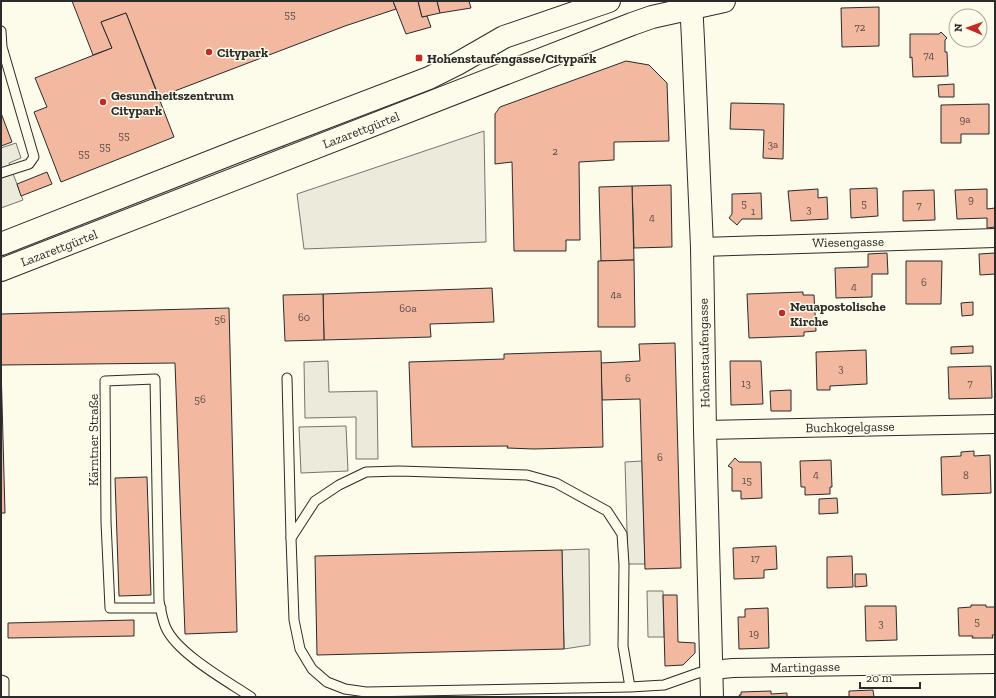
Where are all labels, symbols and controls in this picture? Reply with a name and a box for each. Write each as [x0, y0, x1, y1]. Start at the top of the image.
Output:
house number: 55 [284, 8, 296, 21]
north arrow [948, 8, 988, 48]
house number: 72 [855, 21, 866, 34]
text: N [952, 23, 965, 32]
place label: Citypark [217, 45, 268, 60]
marker: Citypark [204, 47, 214, 57]
house number: 74 [924, 49, 934, 62]
place label: Hohenstaufengasse/Citypark [427, 51, 597, 66]
marker: Hohenstaufengasse/Citypark [414, 53, 424, 63]
place label: Gesundheitszentrum Citypark [111, 88, 234, 118]
marker: Gesundheitszentrum Citypark [98, 97, 108, 107]
street label: Lazarettgürtel [320, 108, 402, 152]
house number: 9a [959, 113, 971, 126]
house number: 55 [118, 129, 130, 142]
house number: 3a [768, 138, 779, 151]
house number: 55 [99, 140, 111, 153]
house number: 2 [552, 145, 558, 158]
house number: 55 [78, 147, 90, 160]
house number: 9 [968, 193, 974, 206]
house number: 5 [741, 197, 747, 210]
house number: 5 [861, 197, 867, 210]
house number: 7 [916, 199, 922, 212]
house number: 3 [806, 203, 812, 216]
house number: 1 [751, 205, 756, 218]
house number: 4 [649, 211, 655, 224]
street label: Lazarettgürtel [18, 226, 100, 270]
street label: Wiesengasse [812, 234, 884, 250]
house number: 6 [921, 276, 927, 289]
house number: 4 [851, 280, 857, 293]
house number: 4a [610, 288, 622, 301]
street label: Hohenstaufengasse [696, 298, 712, 408]
place label: Neuapostolische Kirche [790, 299, 886, 329]
house number: 60a [399, 302, 417, 315]
marker: Neuapostolische Kirche [777, 308, 787, 318]
house number: 60 [298, 311, 310, 324]
house number: 56 [214, 313, 226, 326]
house number: 3 [838, 362, 844, 375]
house number: 6 [625, 372, 631, 385]
house number: 13 [741, 377, 751, 390]
house number: 7 [967, 377, 973, 390]
house number: 56 [194, 393, 206, 406]
street label: Kärntner Straße [86, 394, 101, 486]
street label: Buchkogelgasse [805, 419, 895, 435]
house number: 6 [657, 451, 663, 464]
house number: 4 [813, 468, 819, 481]
house number: 8 [963, 469, 969, 482]
house number: 15 [742, 474, 752, 487]
house number: 17 [750, 552, 760, 565]
house number: 5 [974, 615, 980, 628]
house number: 3 [878, 617, 884, 630]
house number: 19 [749, 627, 759, 640]
street label: Martingasse [770, 659, 840, 675]
scale bar [860, 664, 920, 690]
text: 20 m [866, 671, 893, 685]

